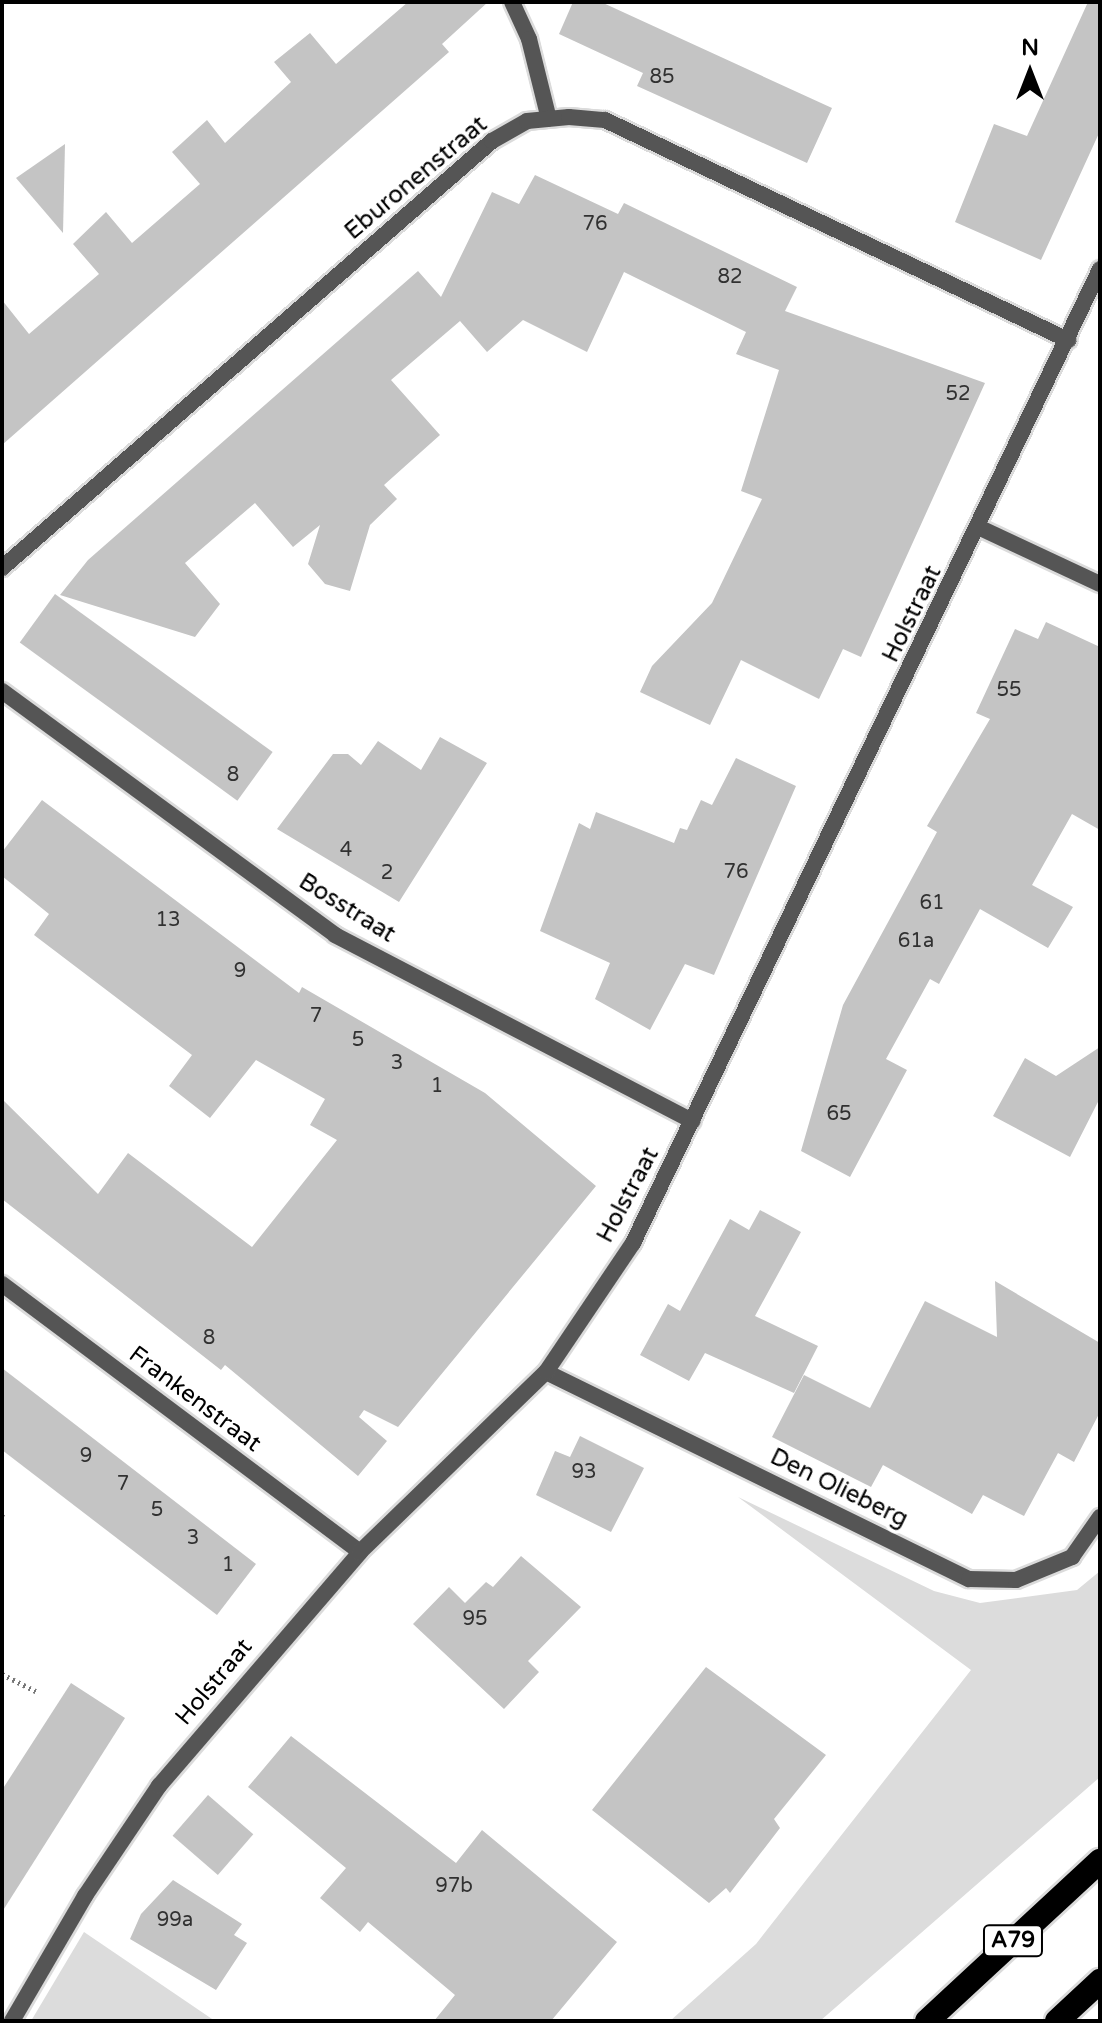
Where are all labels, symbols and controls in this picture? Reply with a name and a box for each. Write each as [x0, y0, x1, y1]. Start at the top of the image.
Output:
north arrow [990, 32, 1070, 112]
text: N [1021, 35, 1039, 61]
house number: 85 [649, 65, 675, 89]
street label: Eburonenstraat [339, 110, 493, 246]
house number: 76 [582, 212, 608, 236]
house number: 82 [717, 265, 743, 289]
house number: 52 [945, 382, 971, 406]
street label: Holstraat [876, 561, 948, 667]
house number: 55 [996, 678, 1022, 702]
house number: 8 [227, 763, 239, 787]
house number: 4 [340, 838, 352, 862]
house number: 76 [723, 860, 749, 884]
house number: 2 [381, 861, 393, 885]
street label: Bosstraat [293, 867, 401, 949]
house number: 61 [919, 891, 945, 915]
house number: 13 [155, 908, 181, 932]
house number: 61a [898, 929, 934, 953]
house number: 9 [234, 959, 246, 983]
house number: 7 [310, 1004, 322, 1028]
house number: 5 [352, 1028, 364, 1052]
house number: 3 [391, 1051, 403, 1075]
house number: 1 [431, 1074, 443, 1098]
house number: 65 [826, 1102, 852, 1126]
street label: Holstraat [591, 1142, 665, 1248]
house number: 8 [203, 1326, 215, 1350]
street label: Frankenstraat [123, 1340, 267, 1458]
street label: Den Olieberg [765, 1442, 913, 1534]
house number: 9 [80, 1444, 92, 1468]
house number: 93 [571, 1460, 597, 1484]
house number: 7 [117, 1472, 129, 1496]
house number: 5 [151, 1498, 163, 1522]
house number: 3 [187, 1526, 199, 1550]
house number: 1 [222, 1553, 234, 1577]
house number: 95 [462, 1607, 488, 1631]
street label: Holstraat [170, 1633, 258, 1731]
house number: 97b [435, 1874, 473, 1898]
house number: 99a [157, 1908, 193, 1932]
road number: A79 [981, 1923, 1045, 1959]

